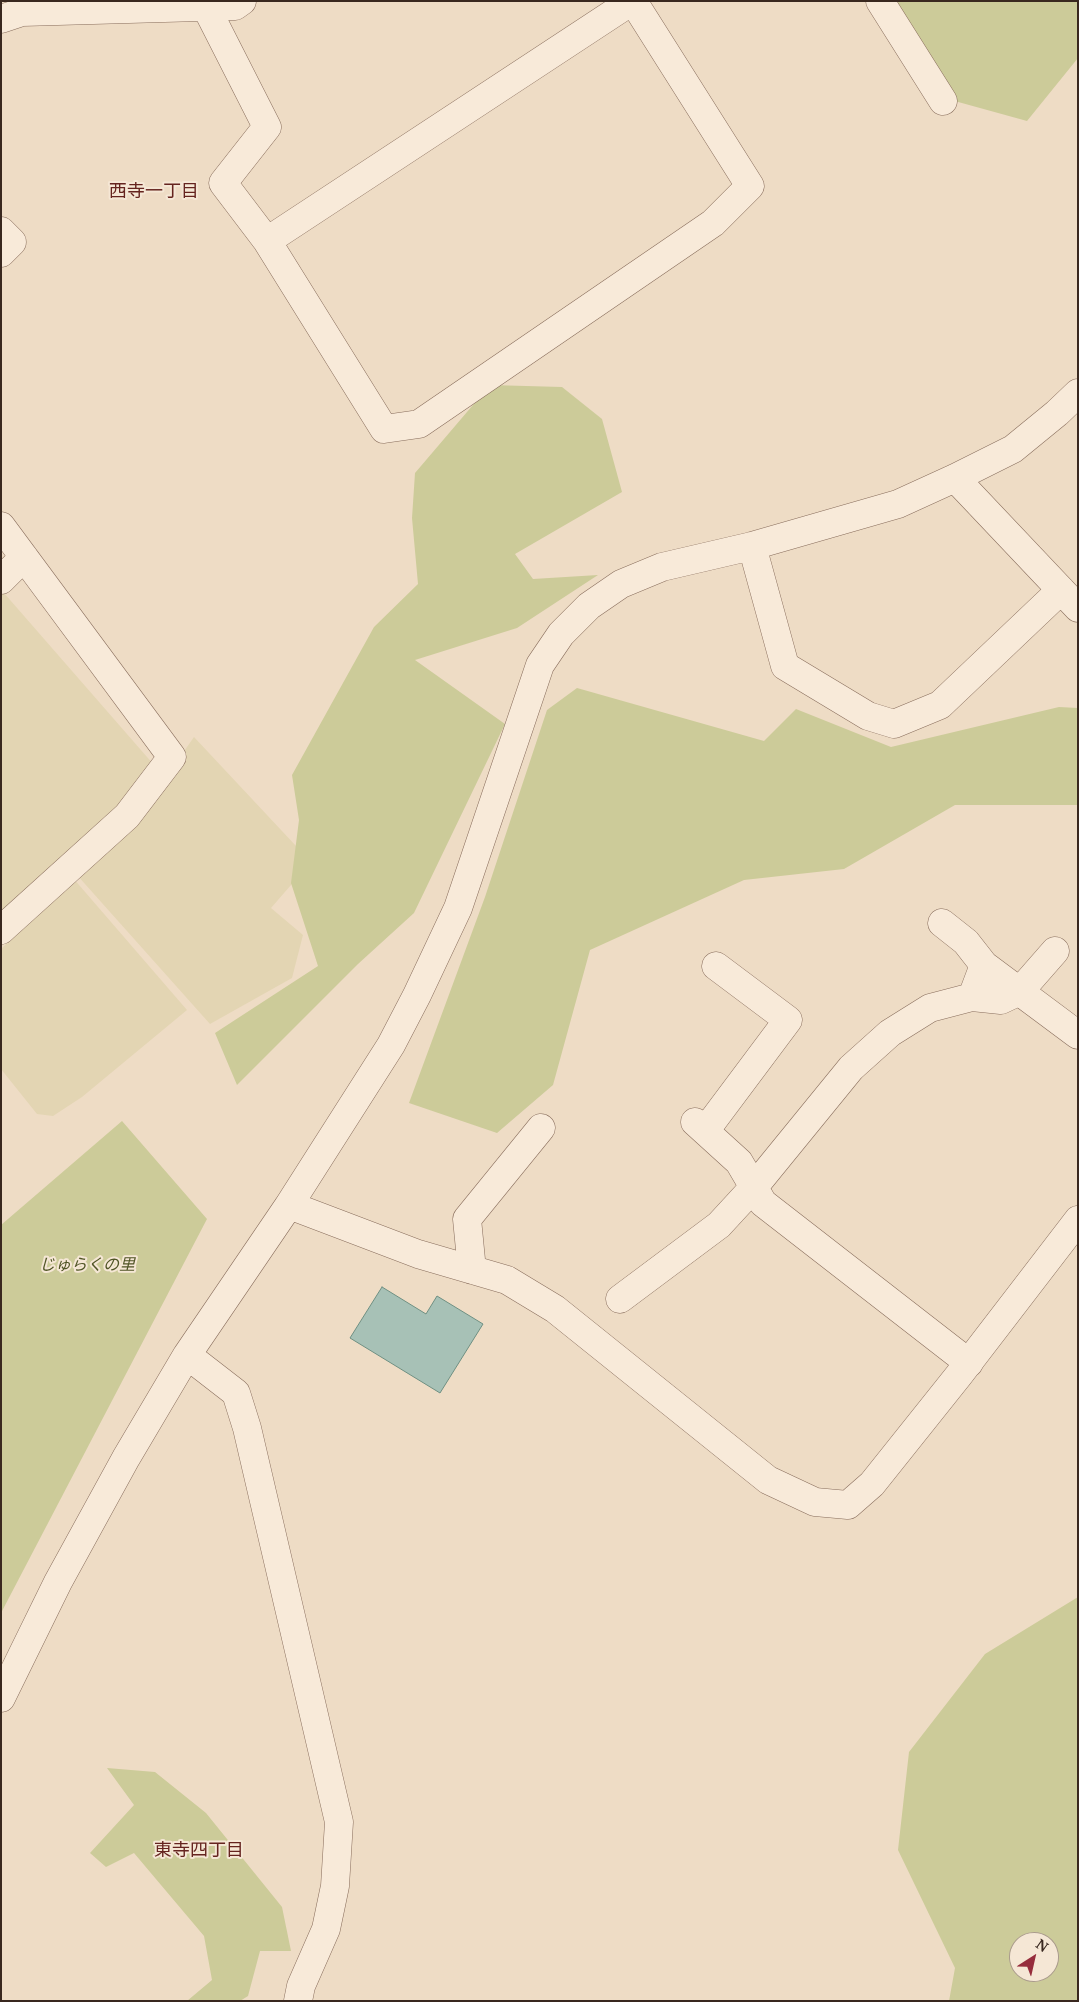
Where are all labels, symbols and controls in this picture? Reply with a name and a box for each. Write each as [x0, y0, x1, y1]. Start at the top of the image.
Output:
district label: 西寺一丁目 [109, 181, 199, 203]
park label: じゅらくの里 [39, 1255, 135, 1275]
district label: 東寺四丁目 [154, 1840, 244, 1862]
north arrow [1009, 1932, 1059, 1982]
text: N [1032, 1934, 1052, 1956]

